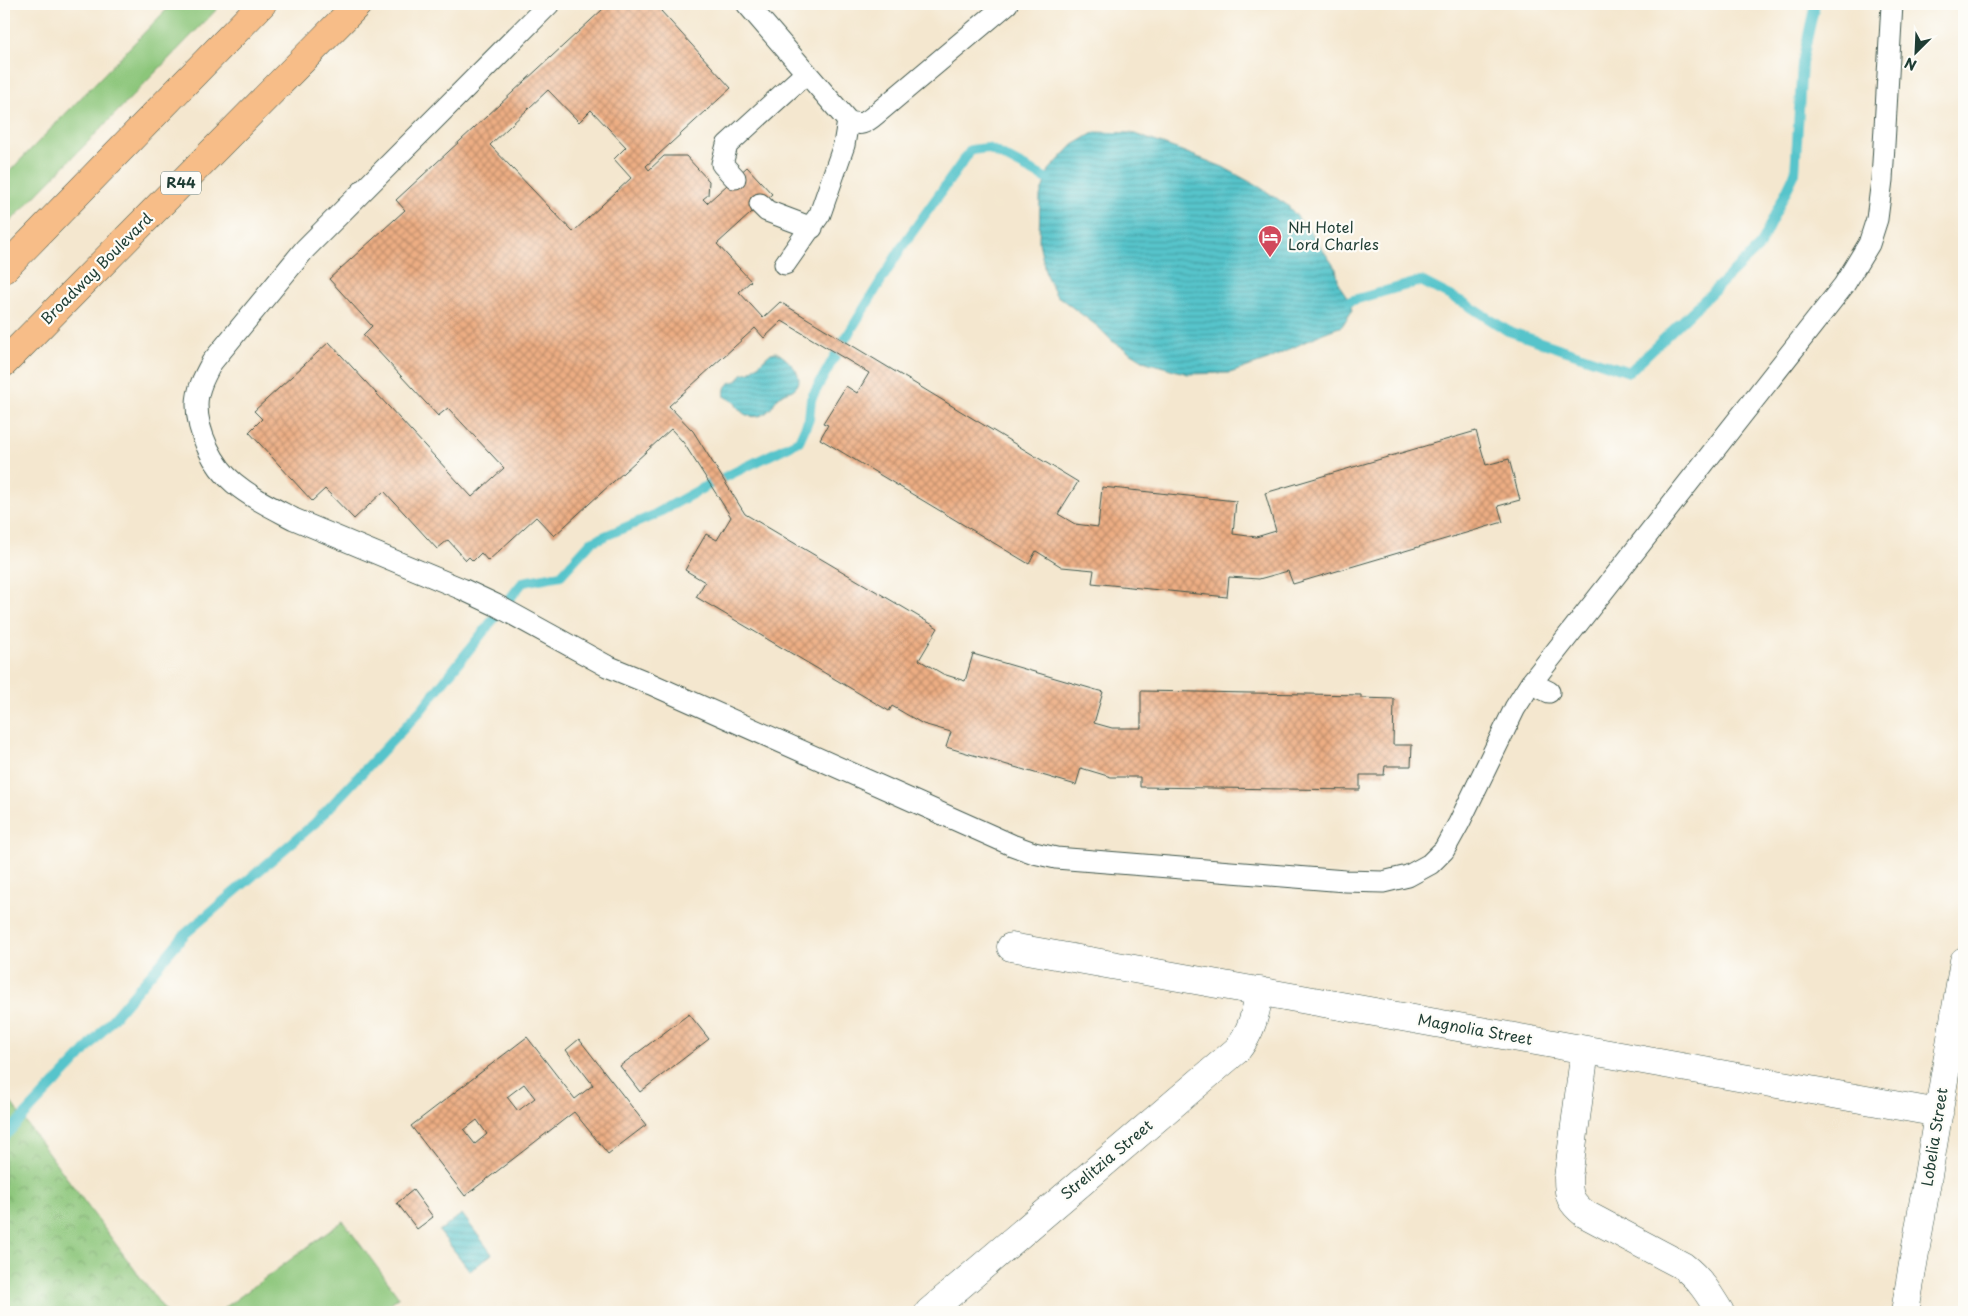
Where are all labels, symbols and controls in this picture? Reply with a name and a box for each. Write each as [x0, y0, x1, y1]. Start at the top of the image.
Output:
north arrow [1890, 28, 1940, 78]
text: N [1901, 52, 1920, 76]
road number: R44 [161, 172, 201, 194]
street label: Broadway Boulevard [35, 207, 157, 329]
place label: NH Hotel Lord Charles [1288, 215, 1379, 255]
hotel icon: NH Hotel Lord Charles [1257, 224, 1283, 258]
street label: Magnolia Street [1416, 1007, 1534, 1050]
street label: Lobelia Street [1914, 1086, 1953, 1188]
street label: Strelitzia Street [1055, 1113, 1157, 1204]

